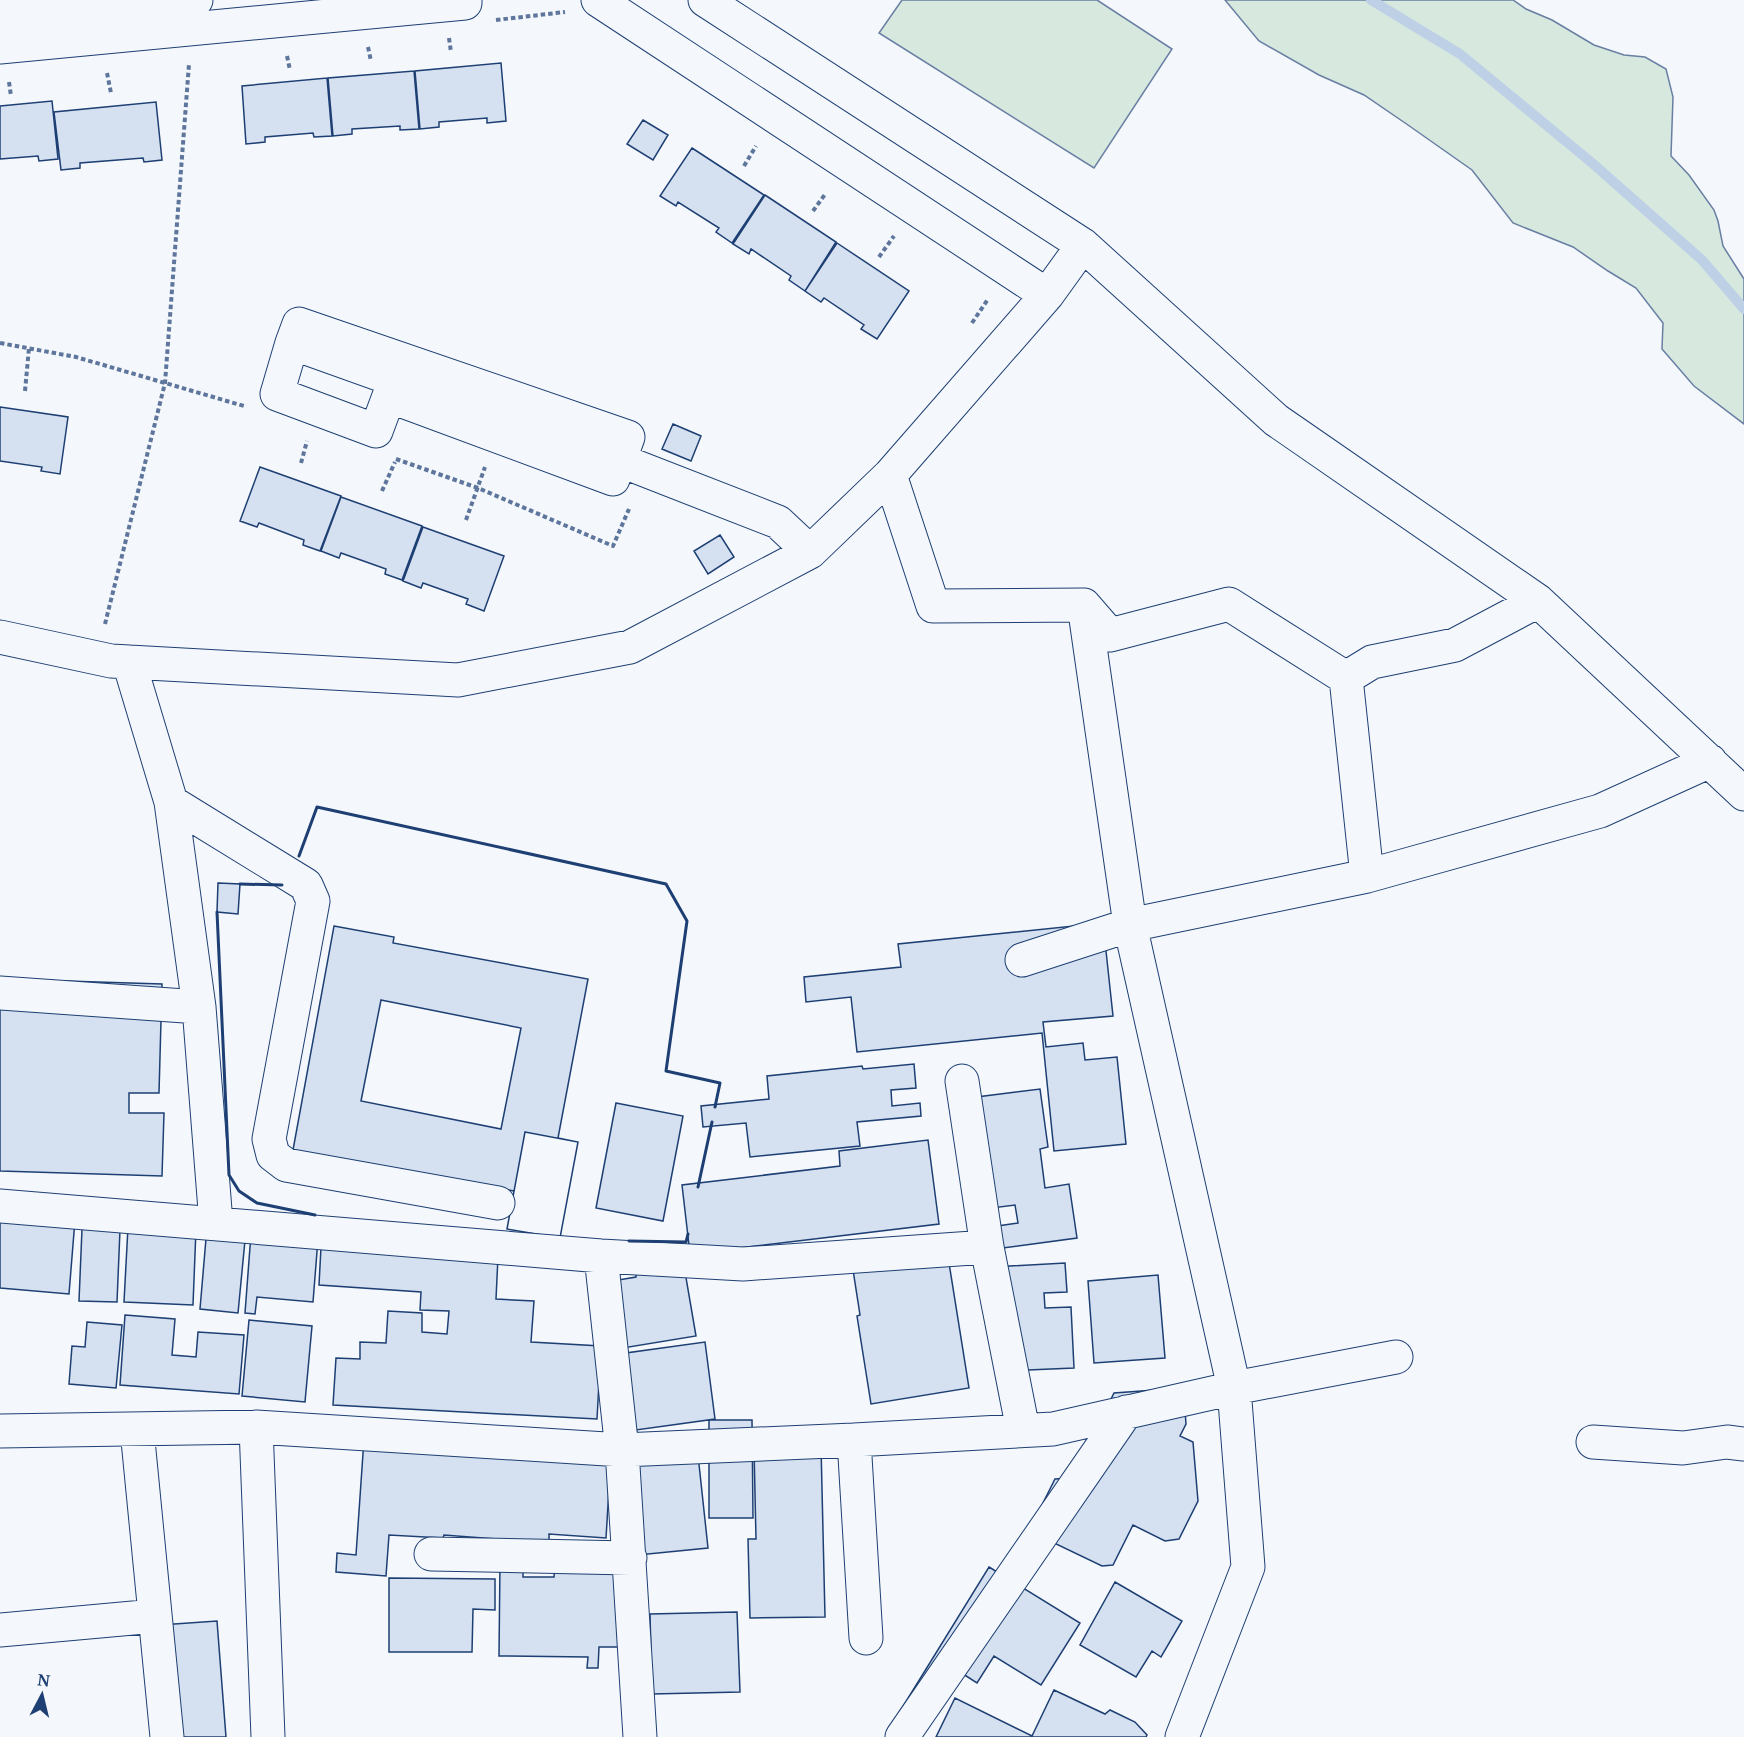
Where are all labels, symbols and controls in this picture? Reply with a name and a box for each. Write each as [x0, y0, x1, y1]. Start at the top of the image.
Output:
north arrow [12, 1665, 72, 1725]
text: N [36, 1668, 52, 1692]

